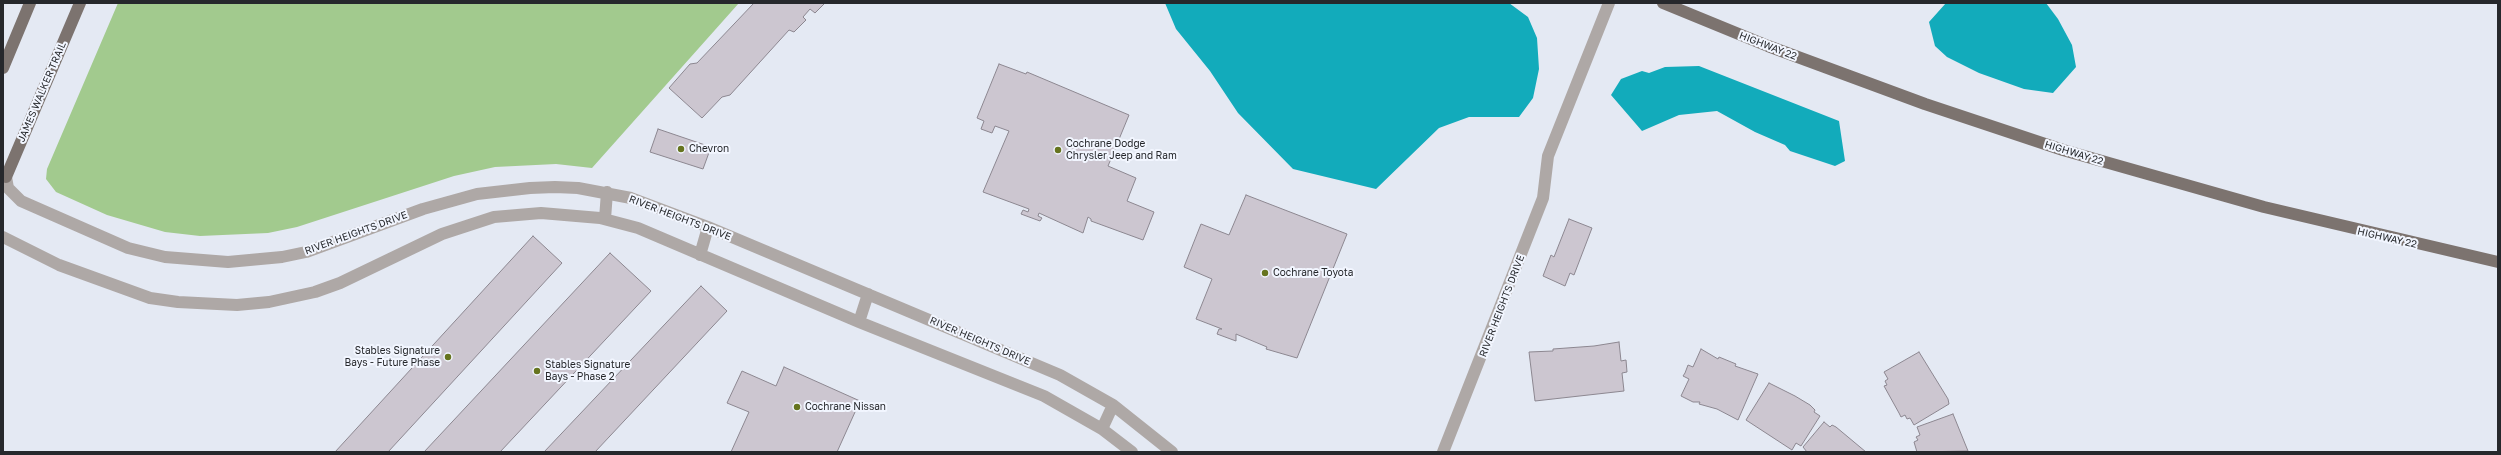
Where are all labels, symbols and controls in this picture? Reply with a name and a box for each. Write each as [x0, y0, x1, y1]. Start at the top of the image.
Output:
street label: HIGHWAY 22 [1738, 30, 1798, 62]
street label: JAMES WALKER TRAIL [15, 40, 69, 144]
place label: Cochrane Dodge Chrysler Jeep and Ram [1066, 138, 1177, 162]
street label: HIGHWAY 22 [2043, 138, 2105, 168]
place label: Chevron [689, 143, 729, 155]
marker: Chevron [676, 144, 686, 154]
marker: Cochrane Dodge Chrysler Jeep and Ram [1053, 145, 1063, 155]
street label: RIVER HEIGHTS DRIVE [627, 193, 733, 243]
street label: RIVER HEIGHTS DRIVE [303, 209, 409, 257]
street label: HIGHWAY 22 [2356, 225, 2418, 251]
street label: RIVER HEIGHTS DRIVE [1477, 253, 1527, 359]
place label: Cochrane Toyota [1273, 267, 1353, 279]
marker: Cochrane Toyota [1260, 268, 1270, 278]
street label: RIVER HEIGHTS DRIVE [928, 314, 1032, 368]
place label: Stables Signature Bays - Future Phase [345, 345, 440, 368]
marker: Stables Signature Bays - Future Phase [443, 352, 453, 362]
place label: Stables Signature Bays - Phase 2 [545, 359, 630, 382]
marker: Stables Signature Bays - Phase 2 [532, 366, 542, 376]
place label: Cochrane Nissan [805, 401, 886, 413]
marker: Cochrane Nissan [792, 402, 802, 412]

